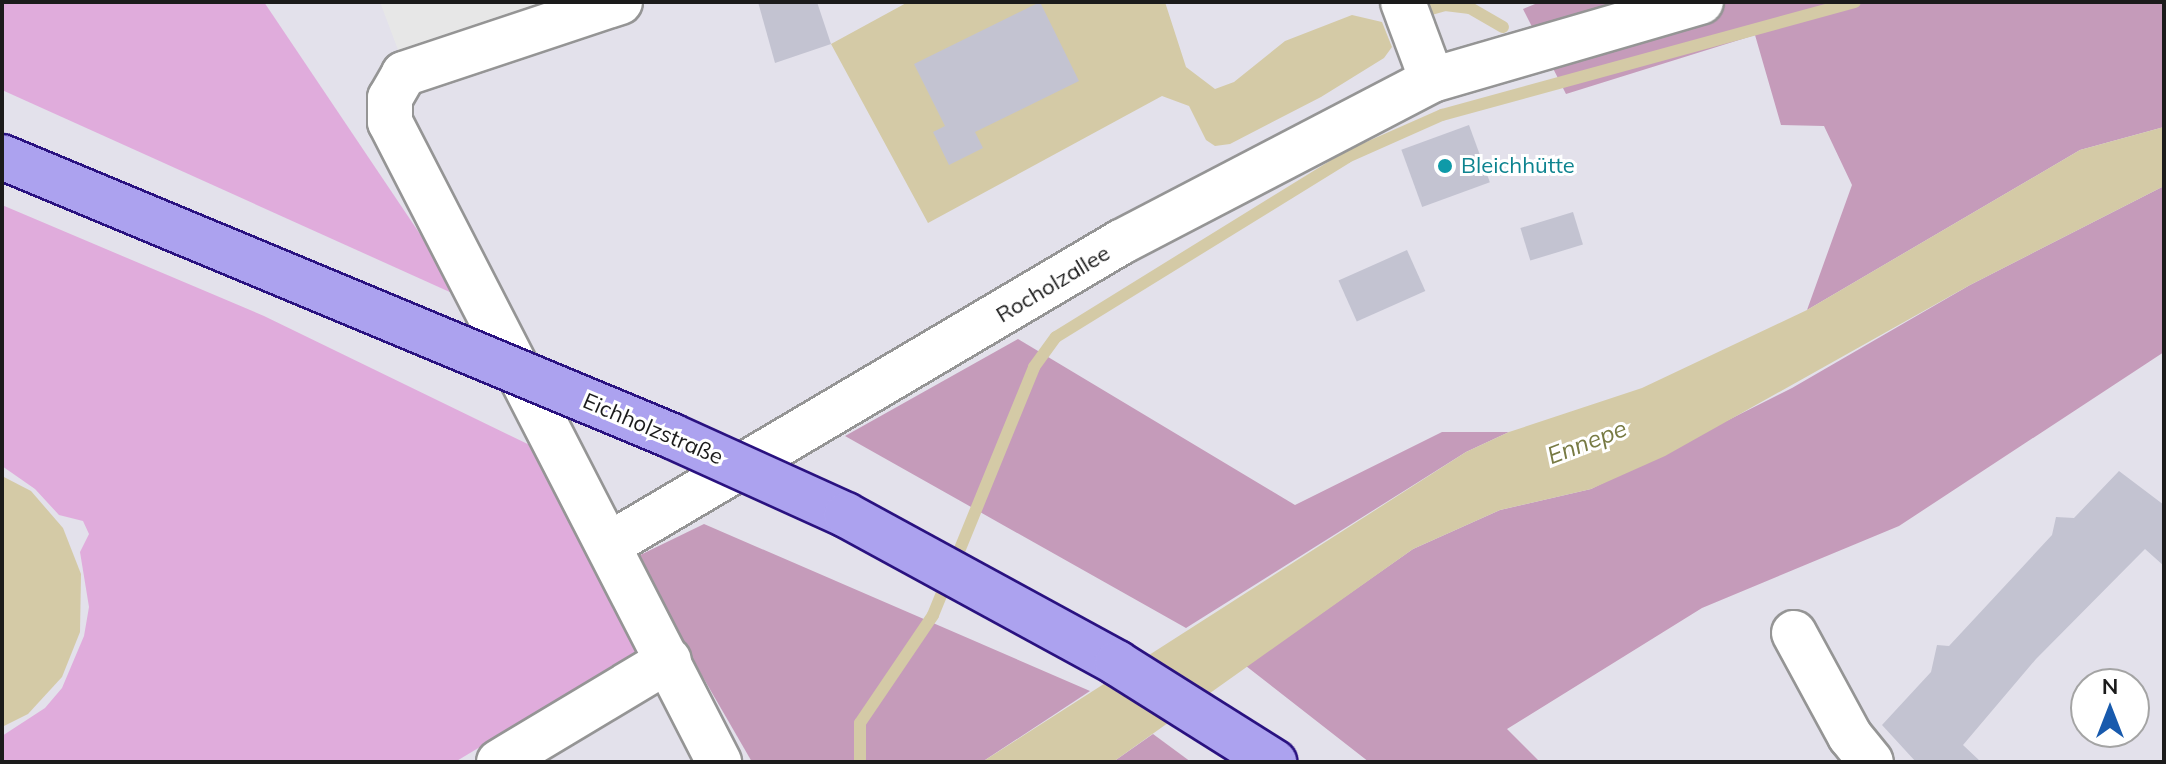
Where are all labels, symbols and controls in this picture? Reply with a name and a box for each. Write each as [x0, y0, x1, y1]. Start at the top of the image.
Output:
place label: Bleichhütte [1461, 153, 1575, 179]
marker: Bleichhütte [1436, 157, 1454, 175]
street label: Rocholzallee [991, 240, 1115, 328]
street label: Eichholzstraße [579, 388, 727, 470]
water label: Ennepe [1543, 414, 1631, 470]
north arrow [2070, 668, 2150, 748]
text: N [2102, 672, 2118, 700]

